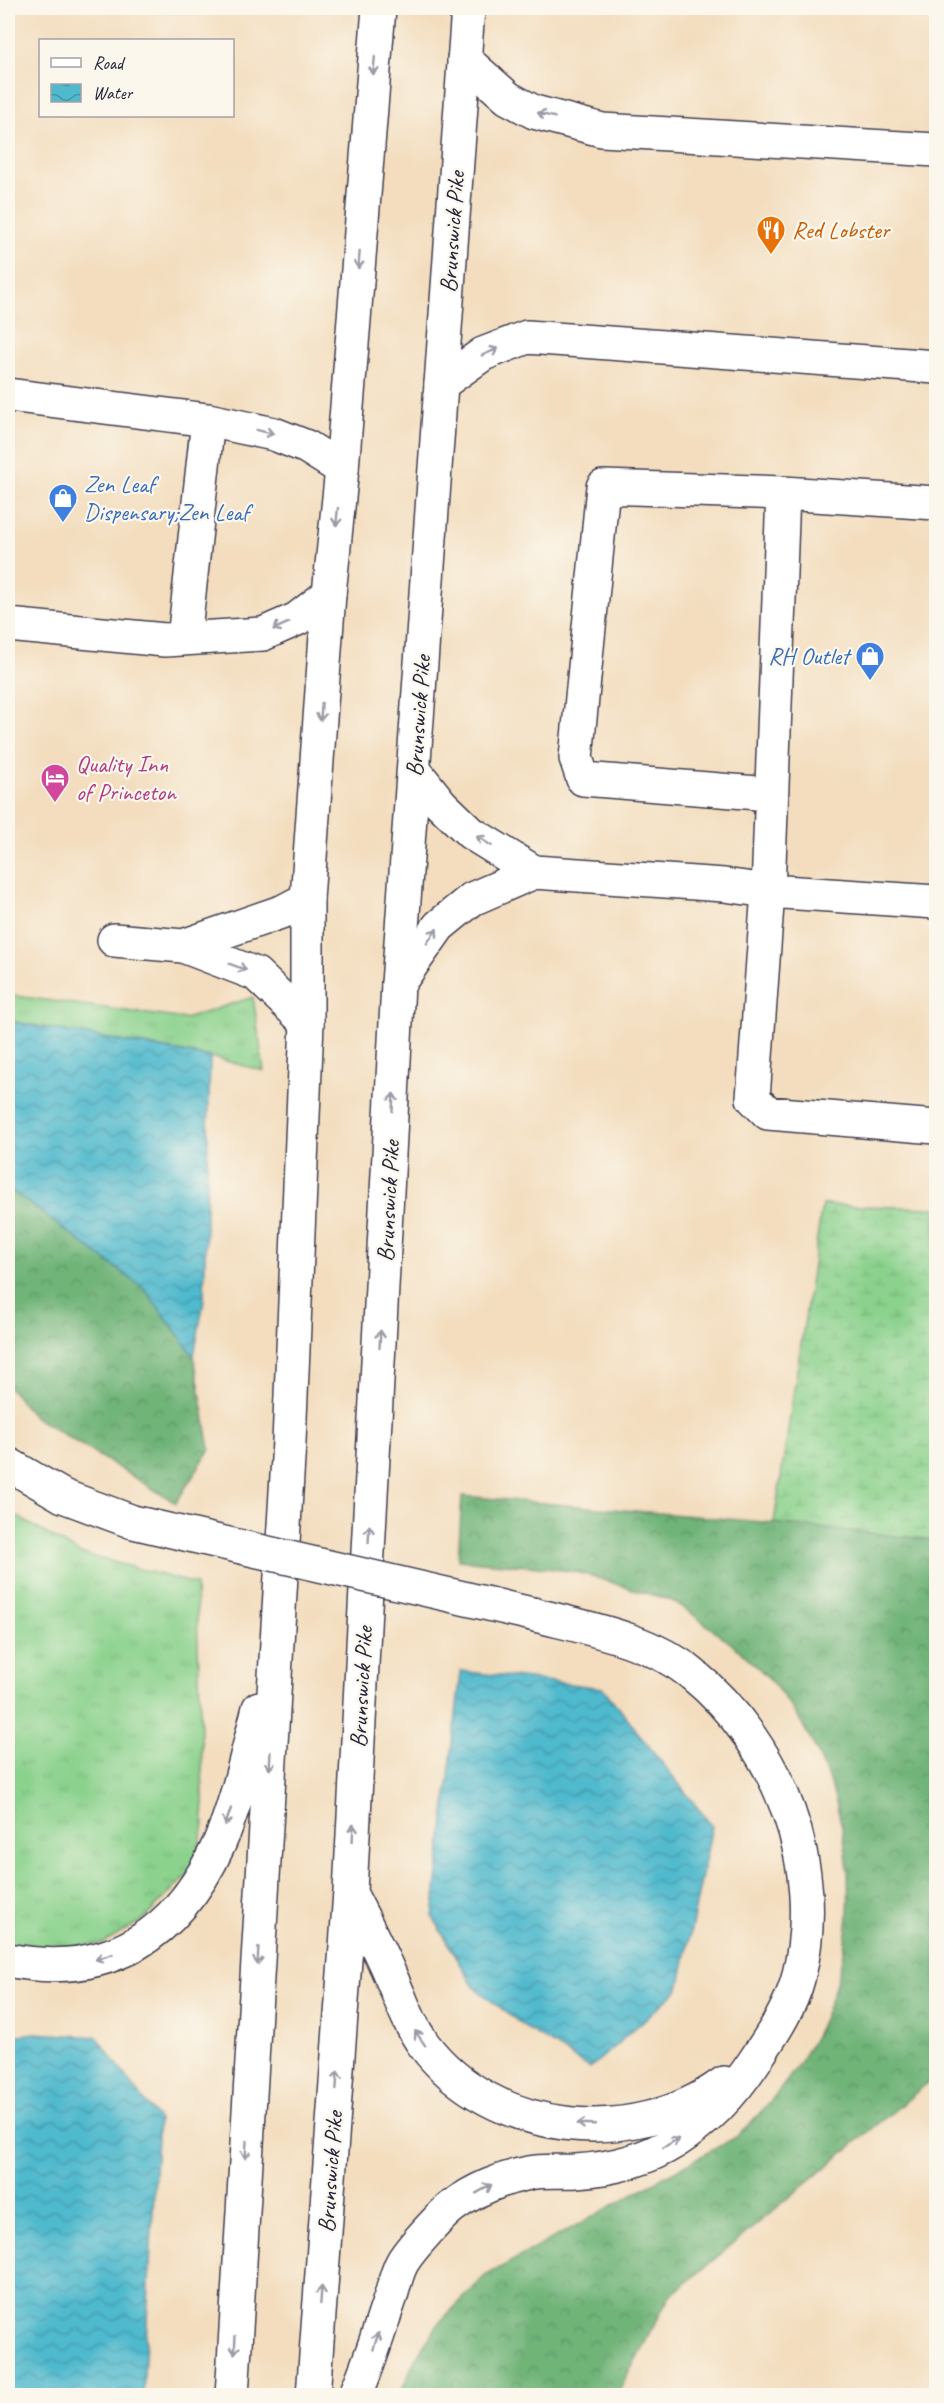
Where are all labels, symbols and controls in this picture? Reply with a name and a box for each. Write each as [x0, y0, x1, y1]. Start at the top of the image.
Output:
legend [39, 39, 234, 117]
text: Road [93, 52, 126, 74]
one-way arrow [368, 55, 379, 75]
text: Water [93, 82, 134, 104]
one-way arrow [536, 109, 555, 121]
street label: Brunswick Pike [433, 168, 471, 294]
restaurant icon: Red Lobster [755, 214, 787, 256]
place label: Red Lobster [792, 215, 892, 245]
one-way arrow [353, 250, 364, 270]
one-way arrow [480, 346, 499, 357]
one-way arrow [255, 427, 274, 439]
place label: Zen Leaf Dispensary;Zen Leaf [84, 469, 254, 527]
shop icon: Zen Leaf Dispensary;Zen Leaf [47, 482, 79, 524]
one-way arrow [331, 507, 342, 527]
one-way arrow [272, 621, 290, 633]
shop icon: RH Outlet [854, 640, 886, 682]
place label: RH Outlet [768, 641, 852, 671]
street label: Brunswick Pike [399, 652, 437, 778]
one-way arrow [315, 701, 326, 721]
place label: Quality Inn of Princeton [76, 749, 177, 807]
hotel icon: Quality Inn of Princeton [39, 762, 71, 804]
one-way arrow [476, 835, 493, 847]
one-way arrow [426, 928, 438, 944]
one-way arrow [228, 962, 247, 973]
one-way arrow [388, 1093, 399, 1113]
street label: Brunswick Pike [370, 1137, 406, 1262]
one-way arrow [375, 1330, 386, 1350]
one-way arrow [364, 1524, 375, 1544]
street label: Brunswick Pike [343, 1623, 379, 1748]
one-way arrow [264, 1750, 275, 1770]
one-way arrow [221, 1807, 232, 1826]
one-way arrow [348, 1824, 359, 1844]
one-way arrow [253, 1945, 264, 1965]
one-way arrow [95, 1953, 114, 1964]
one-way arrow [414, 2031, 426, 2047]
one-way arrow [332, 2070, 343, 2090]
street label: Brunswick Pike [311, 2108, 349, 2234]
one-way arrow [577, 2119, 597, 2130]
one-way arrow [662, 2137, 679, 2149]
one-way arrow [241, 2140, 252, 2160]
one-way arrow [475, 2183, 493, 2194]
one-way arrow [315, 2286, 326, 2306]
one-way arrow [371, 2332, 382, 2351]
one-way arrow [229, 2334, 240, 2354]

